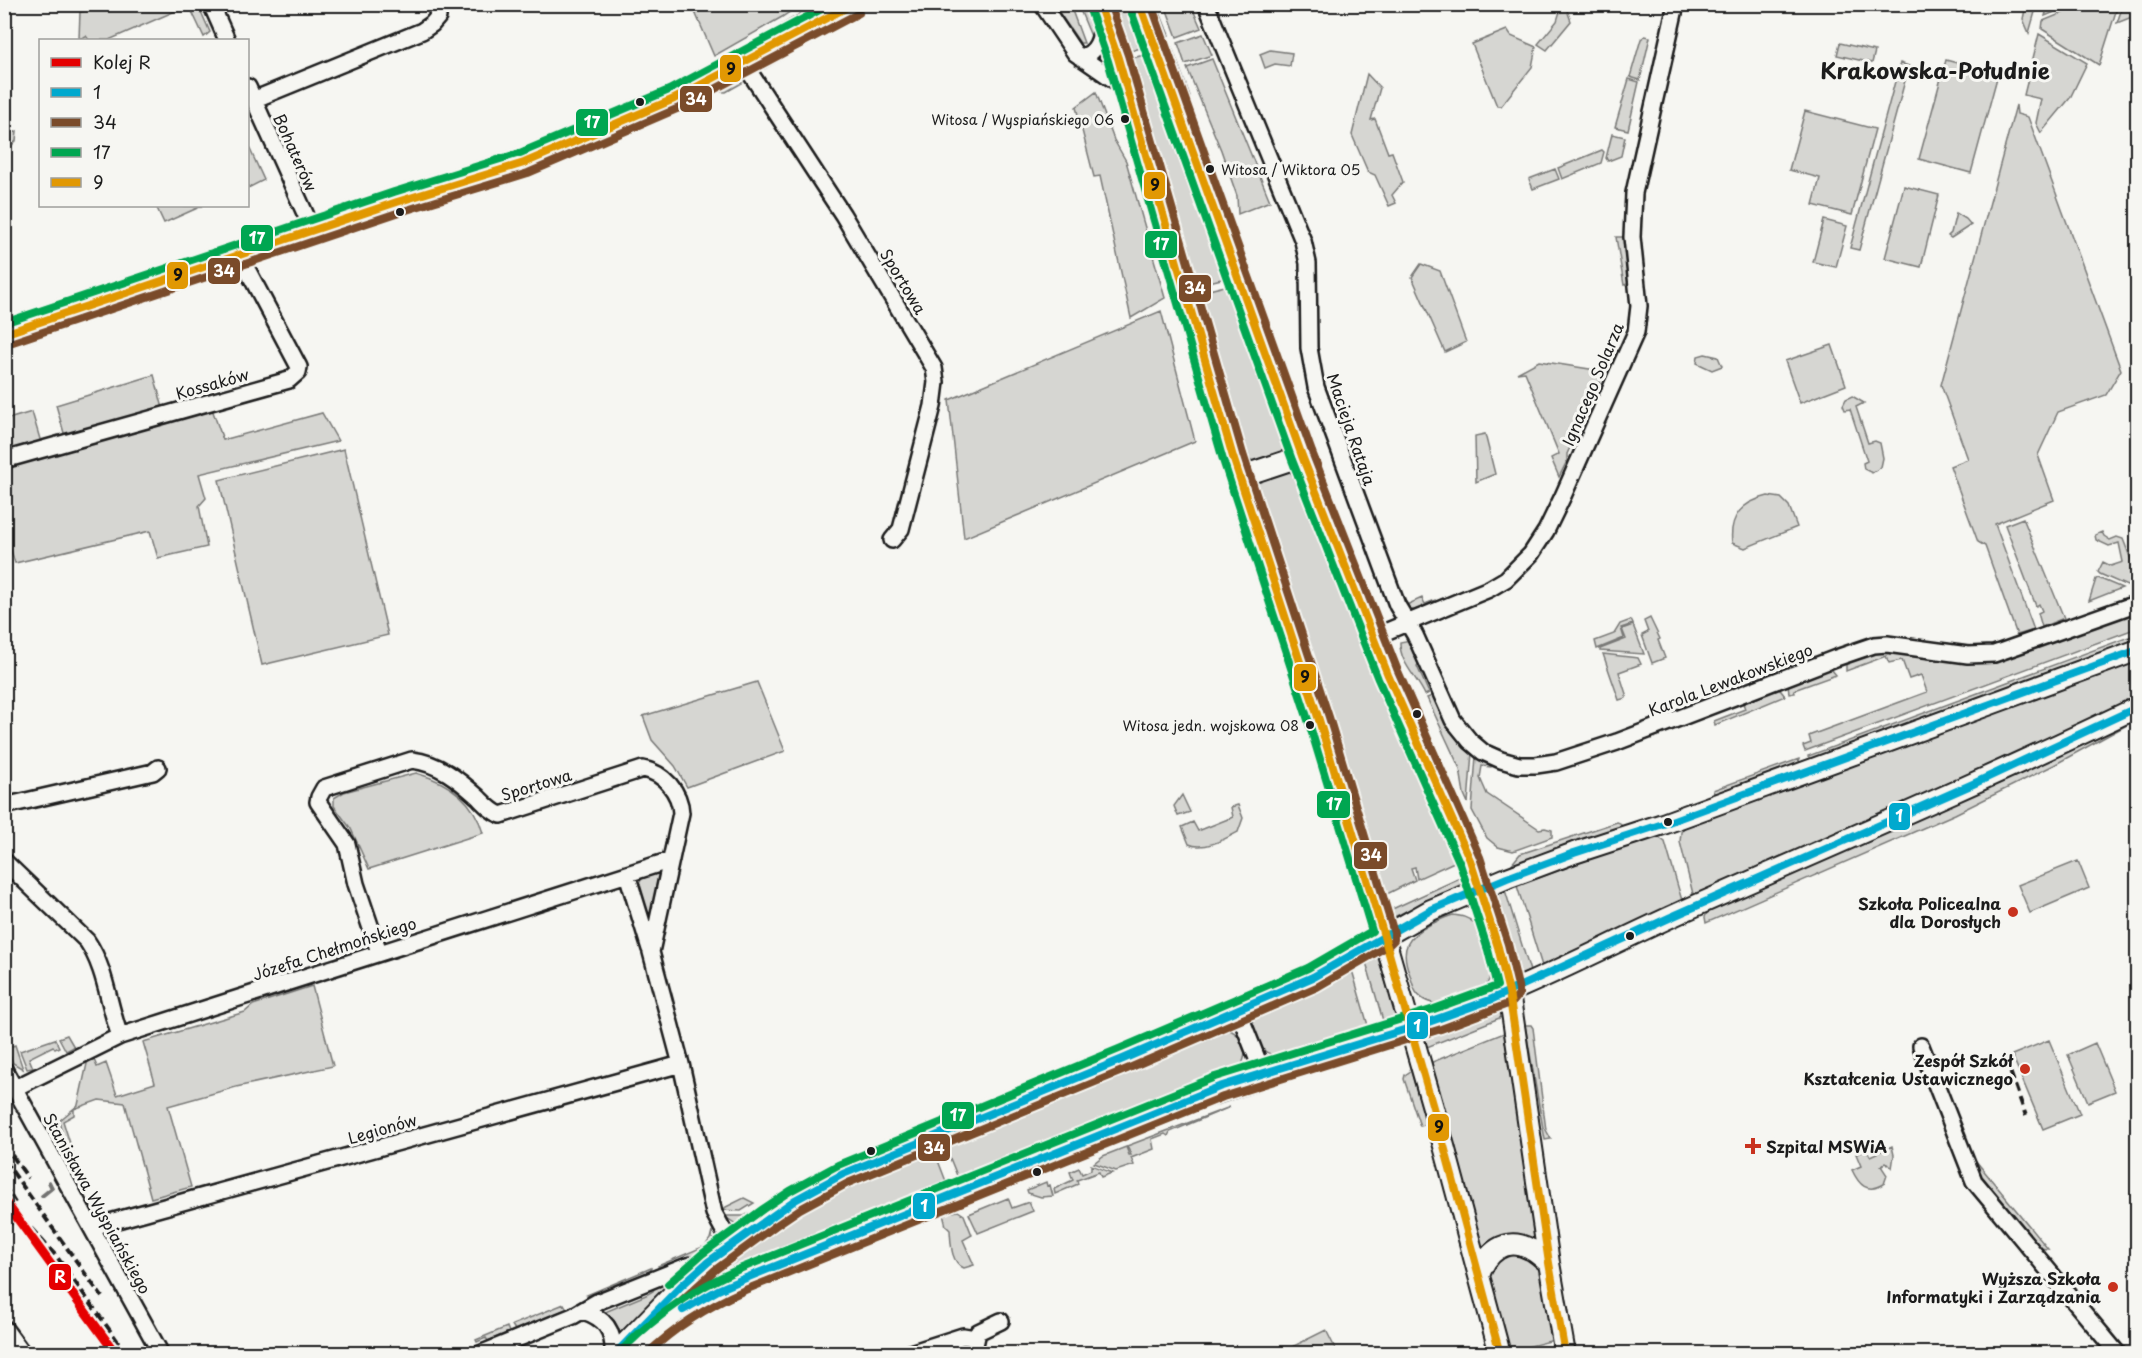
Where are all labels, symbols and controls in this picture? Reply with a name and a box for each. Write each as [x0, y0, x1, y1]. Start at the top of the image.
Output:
legend [39, 39, 249, 207]
text: Kolej R [93, 48, 151, 75]
district label: Krakowska-Południe [1820, 53, 2050, 86]
line badge: 9 [719, 54, 742, 83]
text: 9 [726, 56, 736, 80]
text: 1 [93, 78, 101, 105]
line badge: 34 [679, 85, 713, 113]
text: 34 [685, 86, 707, 110]
unlabelled marker [634, 96, 646, 108]
text: 34 [93, 108, 117, 135]
line badge: 17 [575, 108, 609, 137]
street label: Bohaterów [268, 109, 324, 195]
text: 17 [584, 109, 601, 133]
place label: Witosa / Wyspiańskiego 06 [931, 109, 1114, 130]
marker: Witosa / Wyspiańskiego 06 [1119, 113, 1131, 125]
text: 17 [93, 138, 111, 165]
place label: Witosa / Wiktora 05 [1221, 159, 1360, 180]
marker: Witosa / Wiktora 05 [1204, 163, 1216, 175]
text: 9 [93, 168, 104, 195]
line badge: 9 [1143, 171, 1166, 200]
text: 9 [1150, 172, 1160, 196]
unlabelled marker [394, 206, 406, 218]
line badge: 17 [240, 224, 274, 252]
text: 17 [249, 225, 266, 249]
line badge: 17 [1144, 230, 1178, 259]
text: 17 [1153, 231, 1170, 255]
street label: Sportowa [875, 244, 933, 318]
line badge: 34 [207, 257, 241, 285]
text: 34 [213, 258, 235, 282]
line badge: 9 [166, 261, 189, 290]
text: 9 [173, 262, 183, 286]
line badge: 34 [1178, 274, 1212, 303]
text: 34 [1184, 275, 1206, 299]
street label: Ignacego Solarza [1555, 319, 1629, 449]
street label: Kossaków [172, 361, 252, 405]
street label: Macieja Rataja [1322, 370, 1382, 488]
street label: Karola Lewakowskiego [1644, 637, 1816, 721]
line badge: 9 [1293, 663, 1317, 692]
text: 9 [1300, 664, 1310, 688]
unlabelled marker [1411, 708, 1423, 720]
place label: Witosa jedn. wojskowa 08 [1123, 715, 1299, 736]
marker: Witosa jedn. wojskowa 08 [1304, 719, 1316, 731]
street label: Sportowa [498, 762, 574, 806]
line badge: 17 [1316, 790, 1351, 819]
text: 17 [1326, 791, 1343, 815]
line badge: 1 [1888, 802, 1911, 831]
text: 1 [1895, 803, 1903, 827]
unlabelled marker [1662, 816, 1674, 828]
line badge: 34 [1353, 841, 1388, 870]
text: 34 [1360, 842, 1382, 866]
place label: Szkoła Policealna dla Dorosłych [1858, 891, 2001, 933]
marker: Szkoła Policealna dla Dorosłych [2006, 905, 2020, 919]
street label: Józefa Chełmońskiego [249, 910, 419, 986]
unlabelled marker [1624, 930, 1636, 942]
line badge: 1 [1406, 1011, 1429, 1040]
text: 1 [1413, 1013, 1421, 1037]
place label: Zespół Szkół Kształcenia Ustawicznego [1803, 1048, 2015, 1090]
marker: Zespół Szkół Kształcenia Ustawicznego [2018, 1062, 2032, 1076]
line badge: 17 [941, 1101, 975, 1130]
text: 17 [950, 1102, 967, 1126]
street label: Legionów [345, 1107, 420, 1149]
street label: Stanisława Wyspiańskiego [38, 1108, 158, 1298]
line badge: 9 [1427, 1113, 1450, 1142]
text: 9 [1434, 1114, 1444, 1138]
line badge: 34 [917, 1133, 951, 1162]
place label: Szpital MSWiA [1766, 1134, 1888, 1158]
text: 34 [923, 1135, 945, 1159]
marker: Szpital MSWiA [1744, 1137, 1762, 1155]
unlabelled marker [865, 1145, 877, 1157]
unlabelled marker [1031, 1166, 1043, 1178]
line badge: 1 [912, 1192, 936, 1220]
text: 1 [920, 1193, 928, 1217]
line badge: R [48, 1263, 72, 1291]
text: R [54, 1264, 66, 1288]
place label: Wyższa Szkoła Informatyki i Zarządzania [1886, 1266, 2101, 1308]
marker: Wyższa Szkoła Informatyki i Zarządzania [2106, 1280, 2120, 1294]

